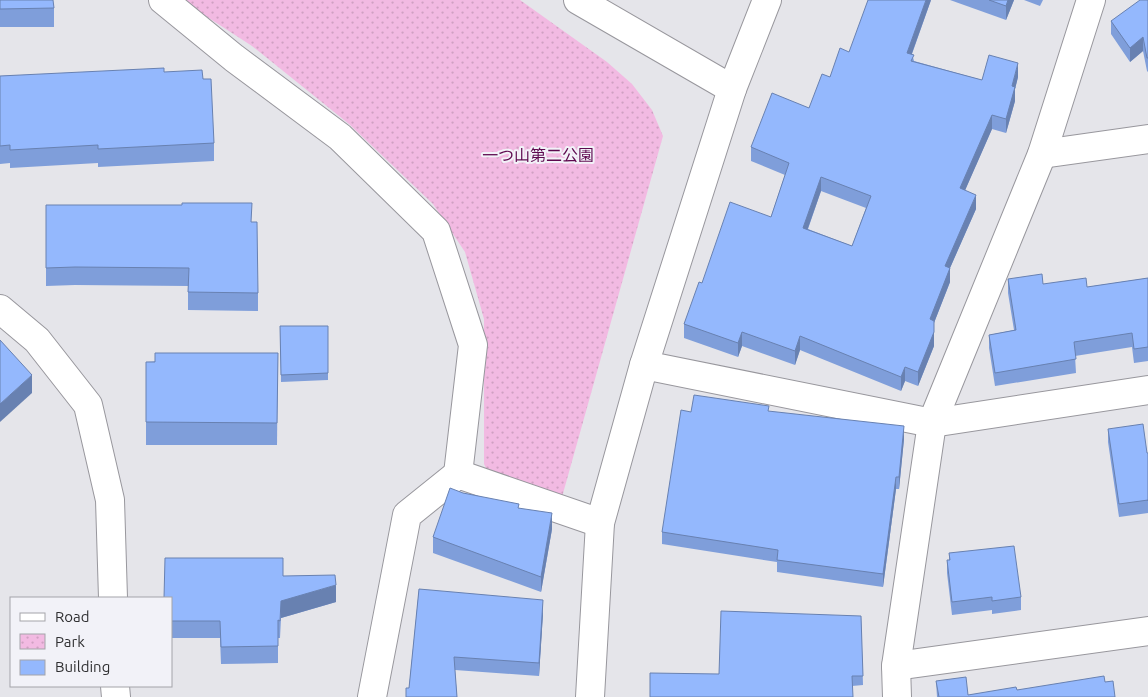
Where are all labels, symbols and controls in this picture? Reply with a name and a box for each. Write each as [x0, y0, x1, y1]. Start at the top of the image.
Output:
park label: 一つ山第二公園 [482, 146, 594, 164]
legend [10, 597, 172, 687]
text: Road [55, 608, 90, 625]
text: Park [55, 633, 85, 650]
text: Building [55, 658, 110, 675]

